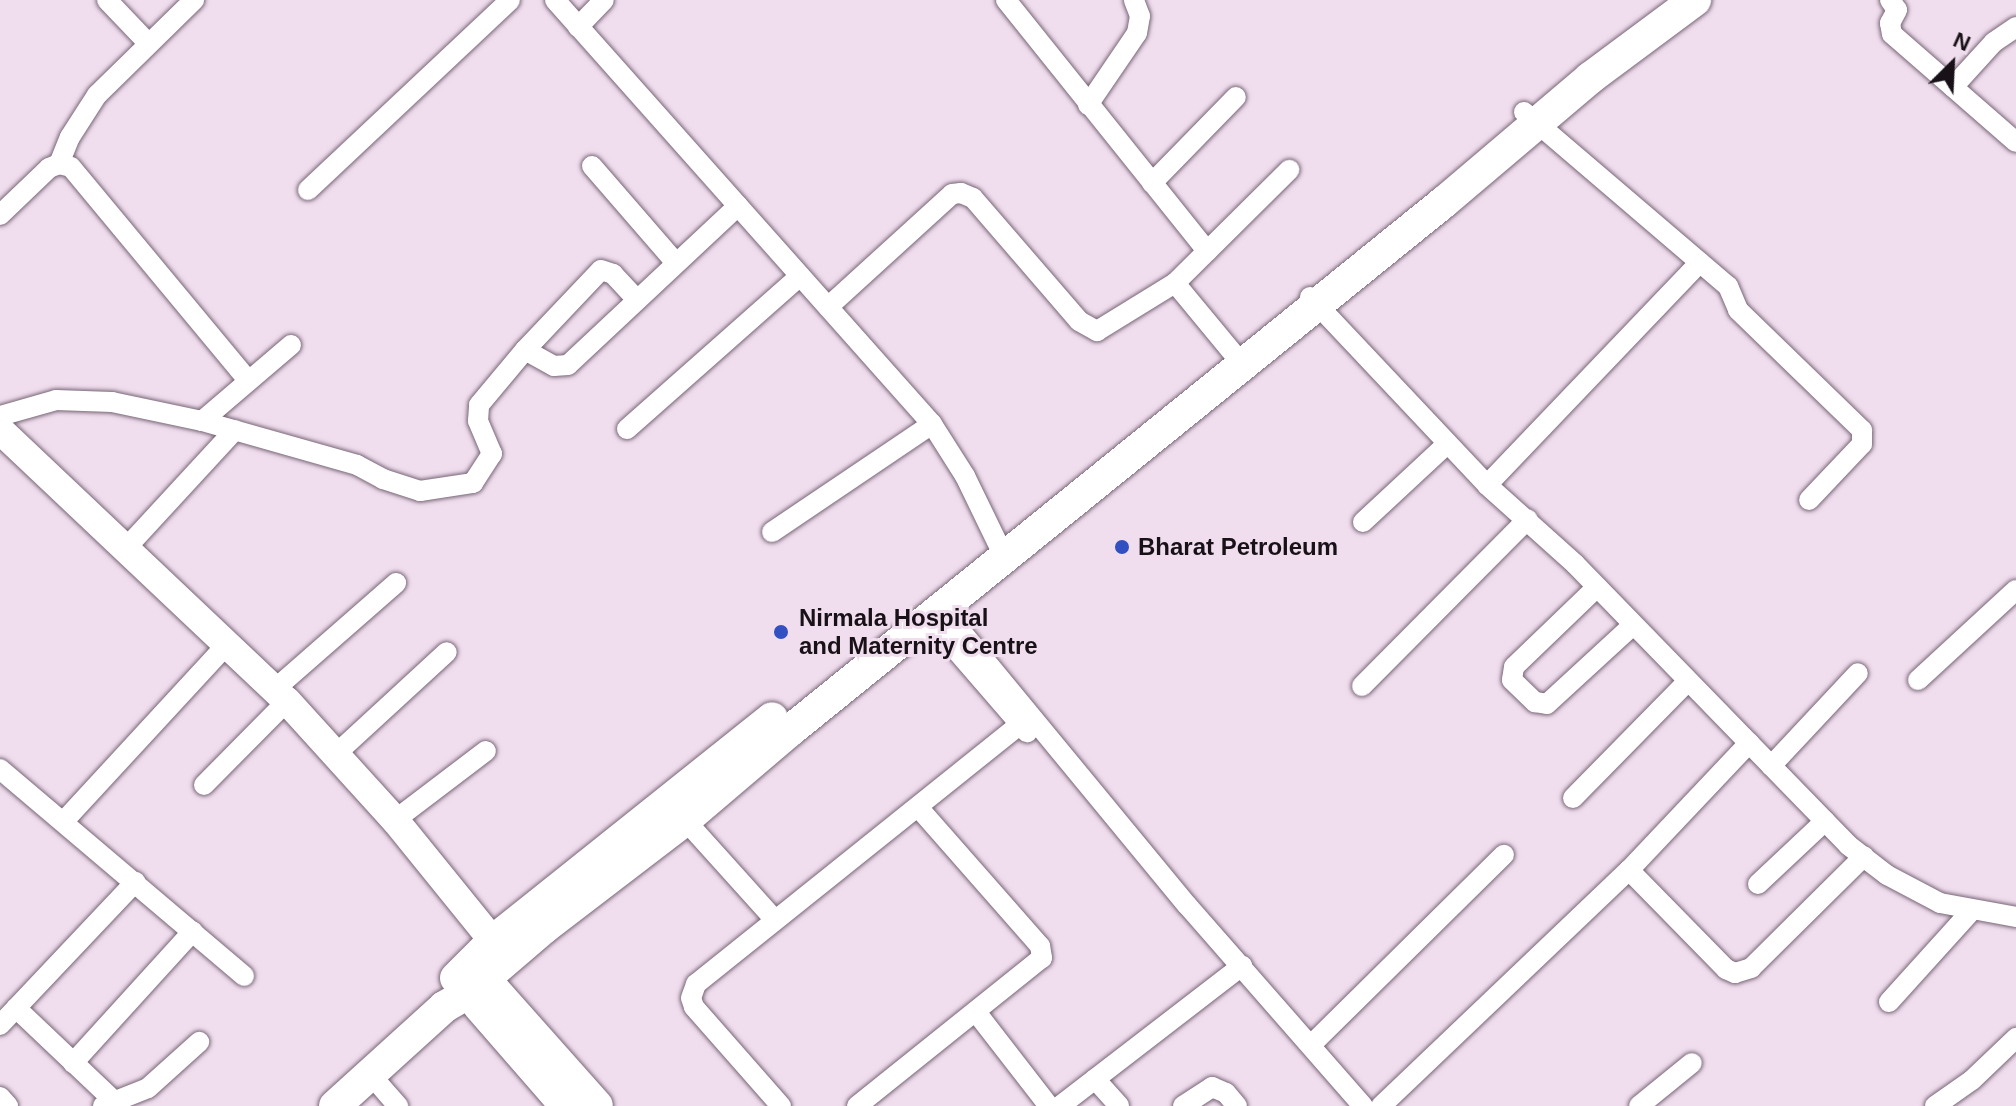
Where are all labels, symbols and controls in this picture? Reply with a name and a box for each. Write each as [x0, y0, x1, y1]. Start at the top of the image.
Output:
north arrow [1912, 24, 1992, 104]
text: N [1950, 27, 1974, 56]
place label: Bharat Petroleum [1138, 533, 1338, 561]
marker: Bharat Petroleum [1113, 538, 1131, 556]
place label: Nirmala Hospital and Maternity Centre [799, 604, 1038, 660]
marker: Nirmala Hospital and Maternity Centre [770, 621, 792, 643]

